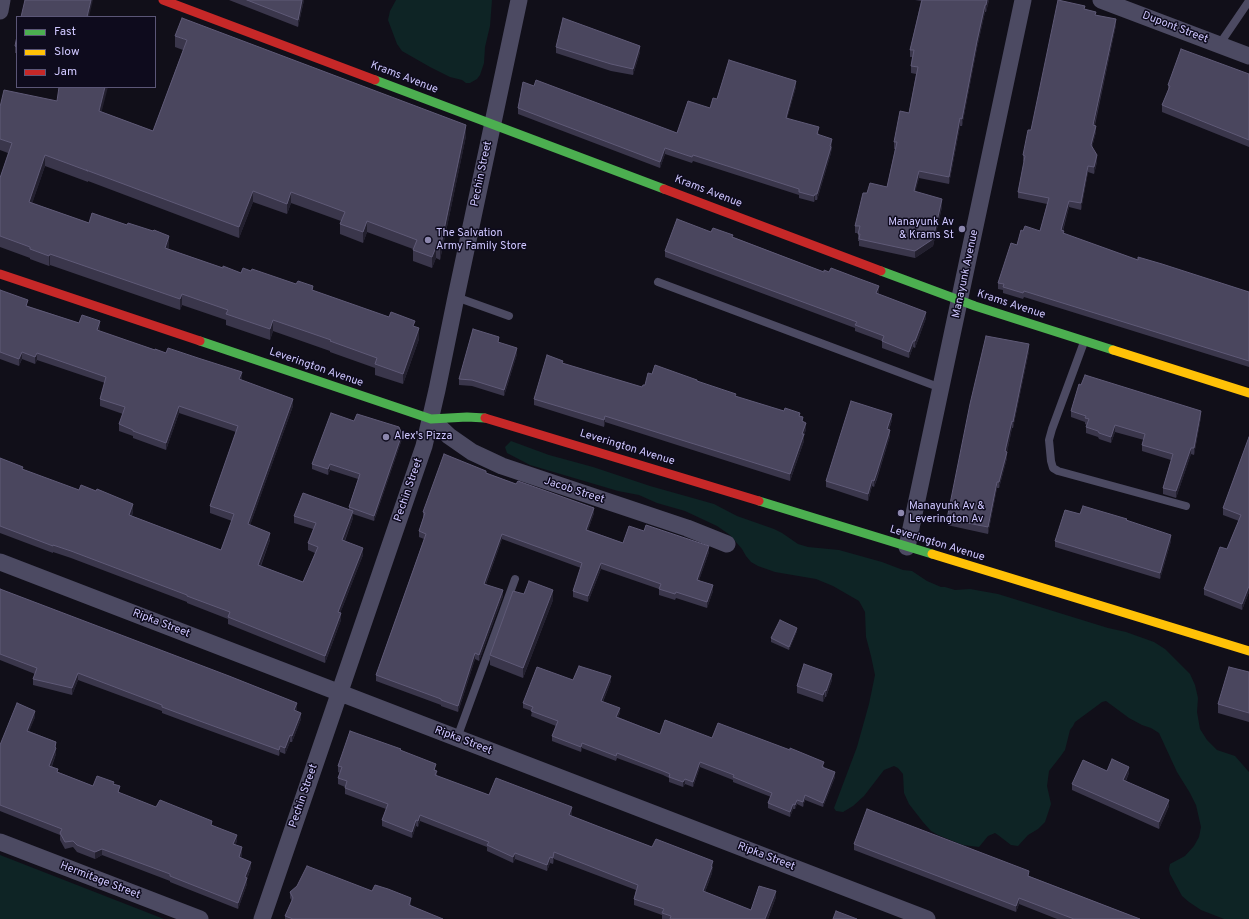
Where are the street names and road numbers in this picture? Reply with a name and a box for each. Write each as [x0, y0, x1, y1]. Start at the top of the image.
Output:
street label: Dupont Street [1140, 9, 1210, 47]
street label: Krams Avenue [368, 59, 440, 97]
street label: Pechin Street [469, 140, 495, 208]
street label: Krams Avenue [672, 173, 744, 211]
street label: Manayunk Avenue [950, 229, 982, 319]
street label: Krams Avenue [975, 288, 1047, 322]
street label: Leverington Avenue [267, 346, 365, 390]
street label: Leverington Avenue [578, 427, 676, 469]
street label: Pechin Street [392, 456, 426, 524]
street label: Jacob Street [542, 475, 606, 507]
street label: Leverington Avenue [888, 523, 986, 565]
street label: Ripka Street [130, 607, 192, 641]
street label: Ripka Street [432, 724, 494, 758]
street label: Pechin Street [287, 762, 321, 830]
street label: Ripka Street [735, 840, 797, 874]
street label: Hermitage Street [58, 860, 142, 902]

